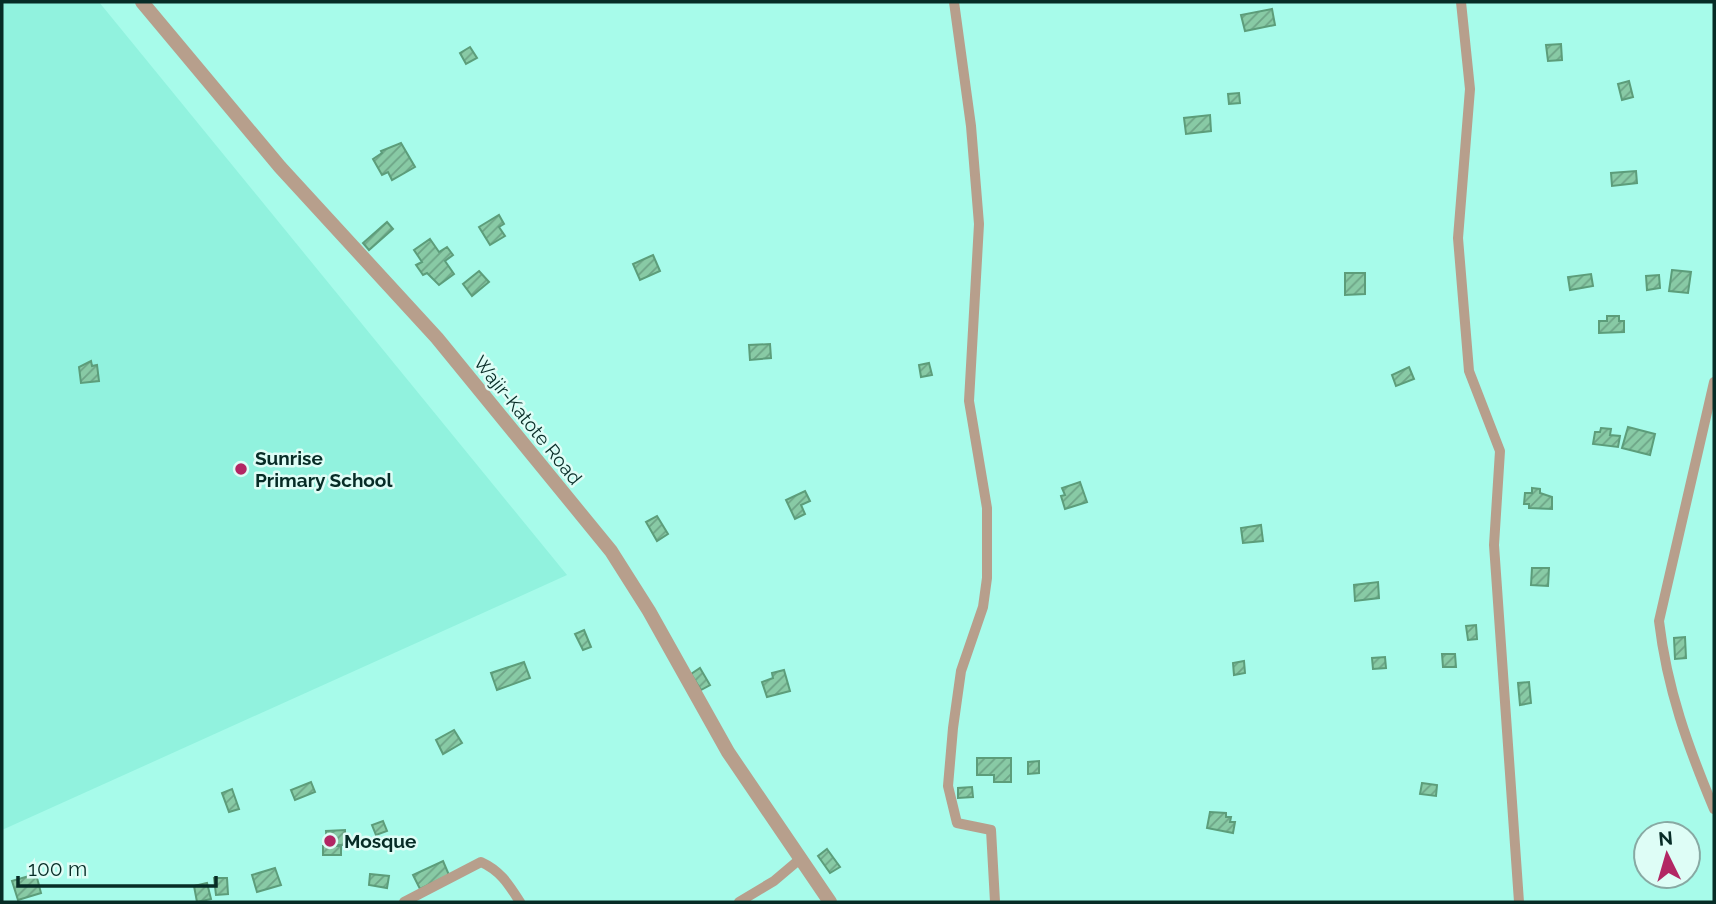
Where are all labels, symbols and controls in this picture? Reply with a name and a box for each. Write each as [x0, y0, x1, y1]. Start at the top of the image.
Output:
street label: Wajir-Katote Road [469, 351, 587, 489]
place label: Sunrise Primary School [255, 447, 393, 491]
marker: Sunrise Primary School [233, 461, 249, 477]
north arrow [1632, 820, 1702, 890]
text: N [1657, 826, 1674, 850]
place label: Mosque [344, 830, 416, 852]
marker: Mosque [322, 833, 338, 849]
scale bar [18, 844, 215, 888]
text: 100 m [28, 856, 87, 881]

